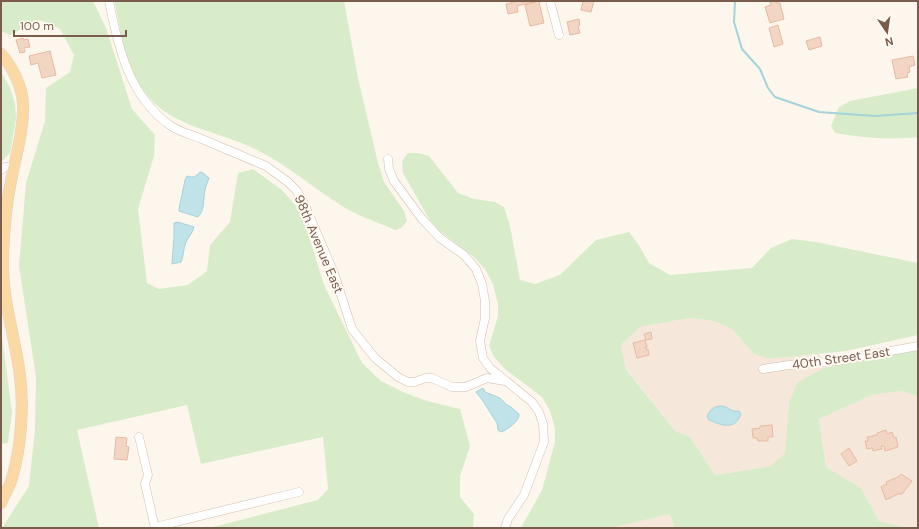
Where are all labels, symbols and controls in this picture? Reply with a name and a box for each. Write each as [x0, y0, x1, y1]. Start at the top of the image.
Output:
scale bar [14, 12, 126, 38]
north arrow [867, 12, 907, 52]
text: 100 m [20, 18, 54, 34]
text: N [884, 34, 895, 49]
street label: 98th Avenue East [291, 192, 347, 296]
street label: 40th Street East [791, 343, 891, 373]

